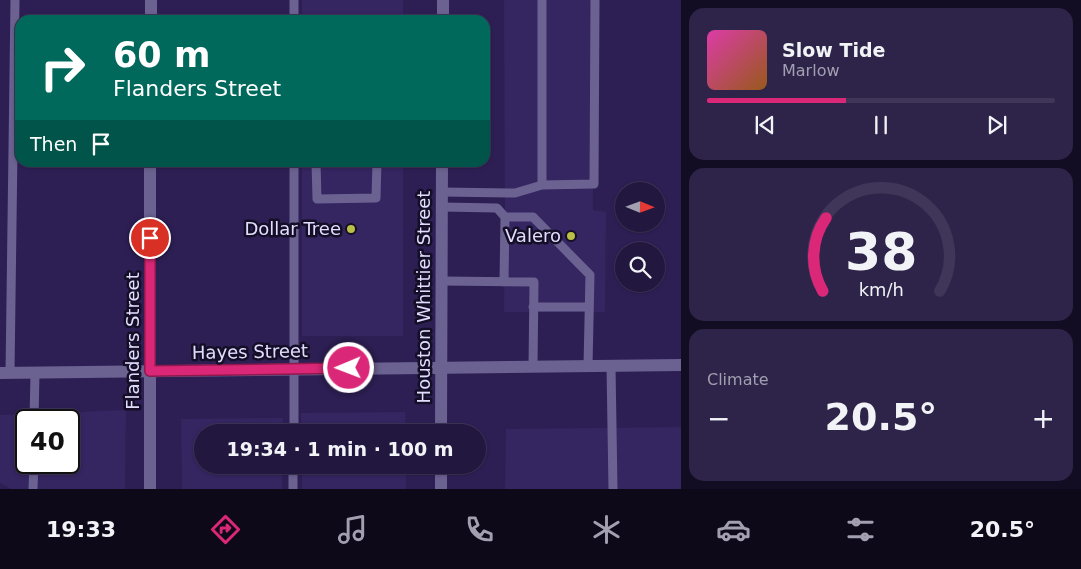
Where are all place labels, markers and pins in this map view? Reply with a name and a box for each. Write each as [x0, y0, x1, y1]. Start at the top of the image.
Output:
pin [129, 217, 171, 259]
place label: Dollar Tree [244, 218, 341, 239]
marker: Dollar Tree [345, 223, 357, 235]
place label: Valero [505, 225, 561, 246]
marker: Valero [565, 230, 577, 242]

